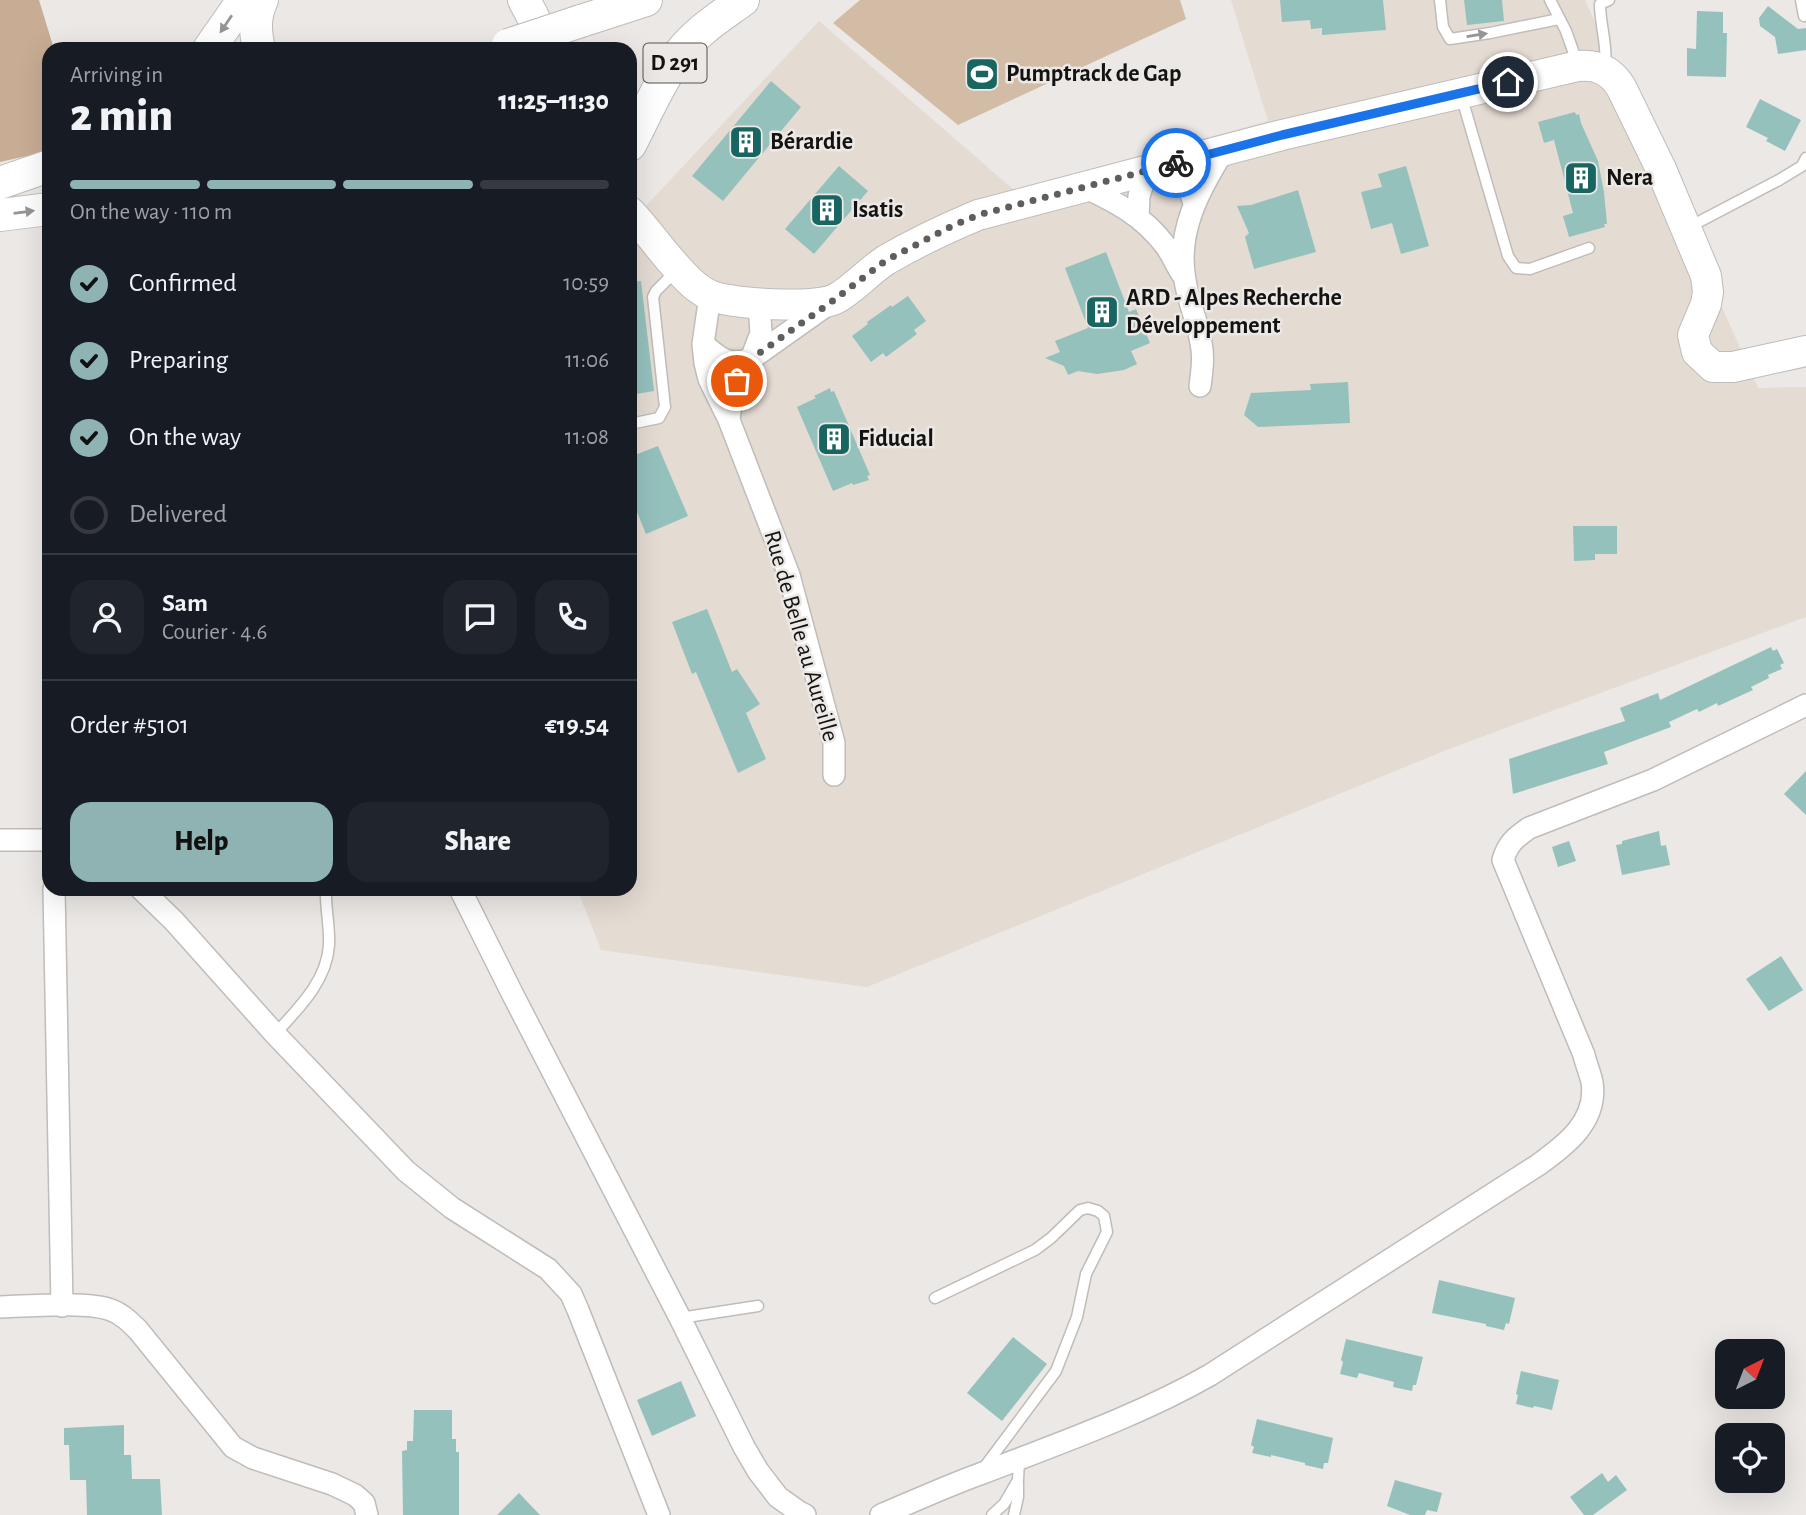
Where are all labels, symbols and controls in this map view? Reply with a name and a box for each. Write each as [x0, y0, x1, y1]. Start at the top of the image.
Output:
one-way arrow [220, 14, 233, 34]
one-way arrow [1466, 29, 1488, 40]
road number: D 291 [644, 44, 706, 82]
pin [1478, 52, 1538, 112]
sports icon: Pumptrack de Gap [963, 55, 1001, 93]
place label: Pumptrack de Gap [1006, 62, 1181, 86]
icon: home [1489, 63, 1527, 101]
text: Arriving in [70, 64, 163, 87]
text: 11:25–11:30 [498, 88, 609, 114]
text: 2 min [70, 93, 173, 139]
building icon: Bérardie [727, 123, 765, 161]
courier [1141, 128, 1211, 198]
place label: Bérardie [770, 130, 853, 154]
icon: bike [1157, 144, 1195, 182]
building icon: Nera [1562, 159, 1600, 197]
place label: Nera [1606, 166, 1653, 190]
building icon: Isatis [808, 191, 846, 229]
place label: Isatis [852, 198, 903, 222]
text: On the way · 110 m [70, 201, 232, 224]
one-way arrow [14, 206, 36, 217]
icon: check [70, 265, 108, 303]
text: Confirmed [129, 270, 237, 296]
text: 10:59 [563, 272, 609, 295]
place label: ARD - Alpes Recherche Développement [1126, 286, 1342, 338]
building icon: ARD - Alpes Recherche Développement [1083, 293, 1121, 331]
icon: check [70, 342, 108, 380]
text: Preparing [129, 347, 228, 373]
text: 11:06 [565, 349, 609, 372]
pin [707, 351, 767, 411]
icon: bag [718, 362, 756, 400]
icon: check [70, 419, 108, 457]
building icon: Fiducial [815, 420, 853, 458]
text: On the way [129, 424, 241, 450]
text: 11:08 [565, 426, 609, 449]
place label: Fiducial [858, 427, 934, 451]
text: Delivered [129, 501, 227, 527]
street label: Rue de Belle au Aureille [759, 528, 843, 744]
button: person [70, 580, 144, 654]
button: chat [443, 580, 517, 654]
button: phone [535, 580, 609, 654]
text: Sam [162, 590, 208, 616]
text: Courier · 4.6 [162, 621, 267, 644]
text: Order #5101 [70, 712, 189, 738]
text: €19.54 [545, 712, 609, 738]
button: Help [70, 802, 333, 882]
button: Share [347, 802, 609, 882]
north arrow [1715, 1339, 1785, 1409]
map controls [1715, 1339, 1785, 1493]
button: locate [1715, 1423, 1785, 1493]

